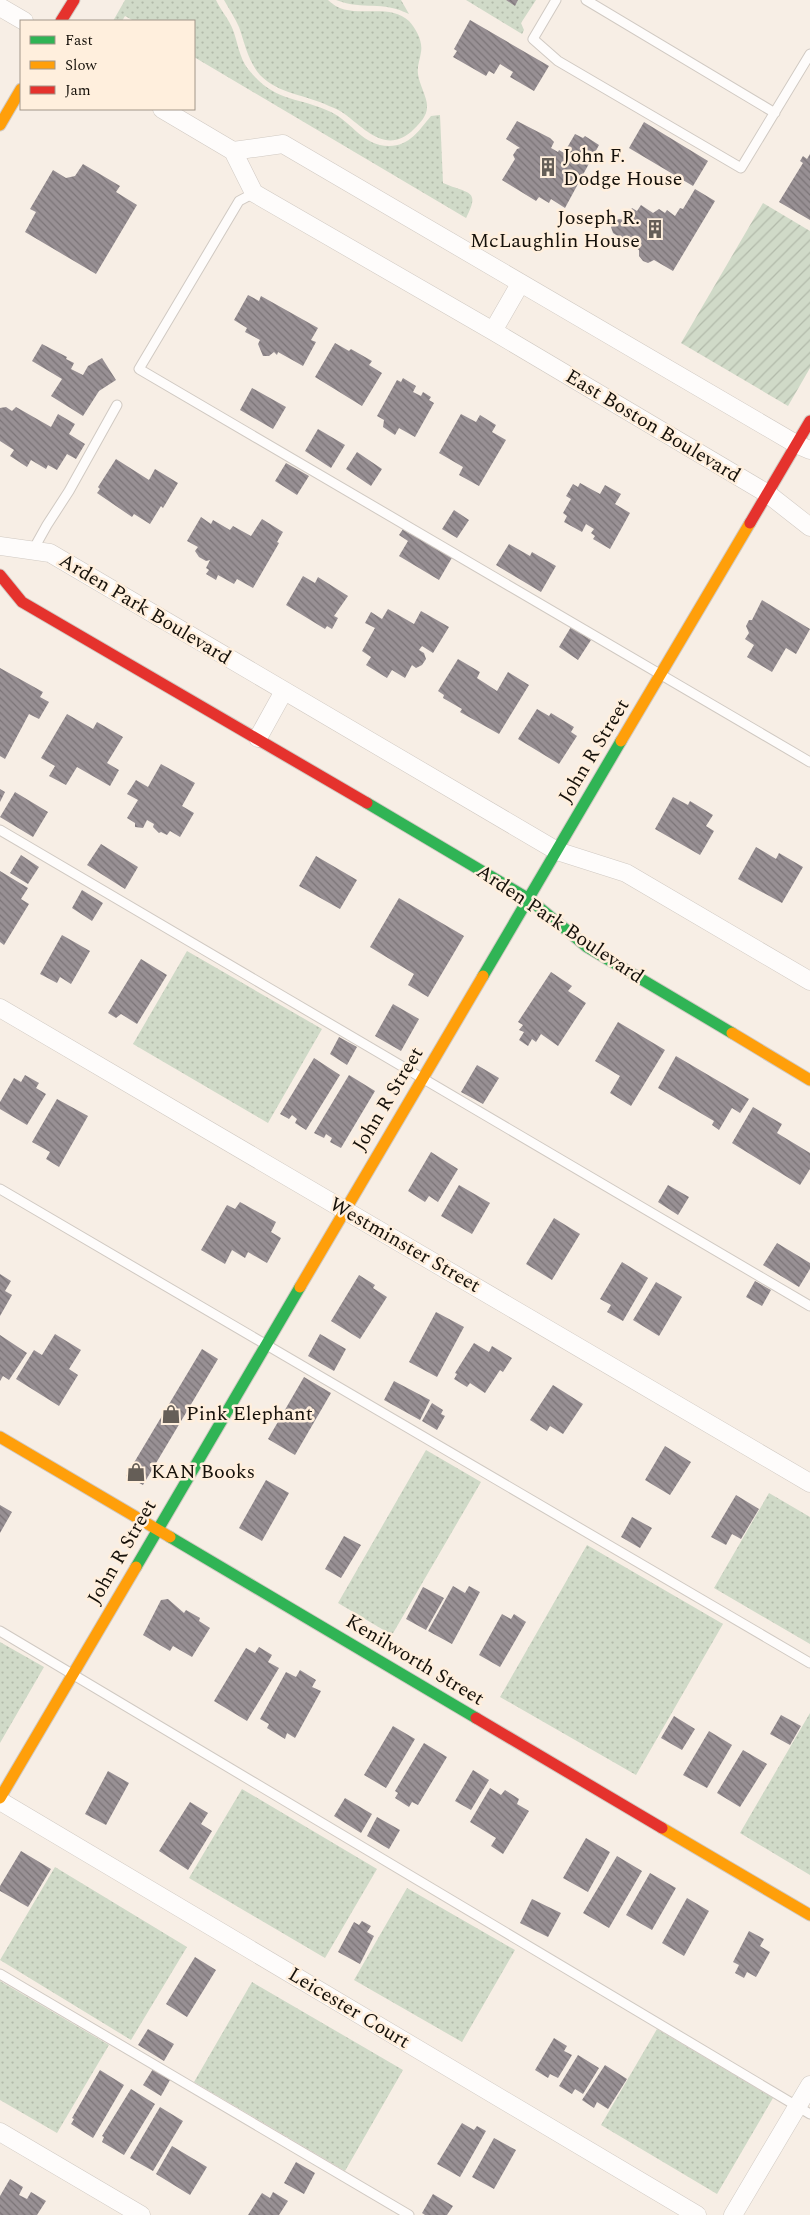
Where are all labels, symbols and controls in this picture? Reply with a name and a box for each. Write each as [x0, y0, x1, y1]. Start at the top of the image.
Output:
legend [20, 20, 195, 110]
text: Fast [65, 29, 93, 52]
text: Slow [65, 54, 97, 77]
text: Jam [65, 79, 91, 102]
place label: John F. Dodge House [563, 141, 683, 194]
building icon: John F. Dodge House [537, 156, 559, 178]
place label: Joseph R. McLaughlin House [470, 203, 640, 256]
building icon: Joseph R. McLaughlin House [644, 218, 666, 240]
street label: East Boston Boulevard [560, 362, 746, 490]
street label: Arden Park Boulevard [53, 546, 237, 672]
street label: John R Street [551, 693, 637, 809]
street label: Arden Park Boulevard [470, 857, 650, 991]
street label: John R Street [345, 1041, 431, 1157]
street label: Westminster Street [324, 1189, 486, 1301]
place label: Pink Elephant [186, 1399, 313, 1429]
shop icon: Pink Elephant [160, 1403, 182, 1425]
place label: KAN Books [151, 1457, 255, 1487]
shop icon: KAN Books [125, 1461, 147, 1483]
street label: John R Street [80, 1494, 164, 1610]
street label: Kenilworth Street [340, 1607, 490, 1713]
street label: Leicester Court [282, 1960, 416, 2056]

